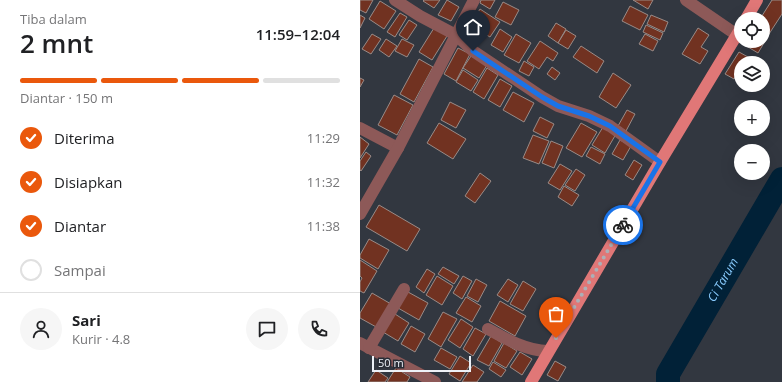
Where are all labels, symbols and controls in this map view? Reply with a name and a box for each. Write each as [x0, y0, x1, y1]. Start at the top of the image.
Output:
text: Tiba dalam [20, 10, 87, 28]
pin [456, 10, 490, 51]
map controls [734, 12, 770, 180]
button: locate [734, 12, 770, 48]
icon: home [462, 16, 484, 38]
text: 11:59–12:04 [256, 24, 340, 44]
text: 2 mnt [20, 25, 93, 61]
button: layers [734, 56, 770, 92]
text: Diantar · 150 m [20, 89, 113, 107]
button: + [734, 100, 770, 136]
icon: check [20, 127, 42, 149]
text: Diterima [54, 128, 115, 148]
text: 11:29 [307, 129, 340, 147]
button: − [734, 144, 770, 180]
icon: check [20, 171, 42, 193]
text: Disiapkan [54, 172, 123, 192]
text: 11:32 [307, 173, 340, 191]
courier [603, 205, 643, 245]
icon: bike [612, 214, 634, 236]
icon: check [20, 215, 42, 237]
text: Diantar [54, 216, 106, 236]
text: 11:38 [307, 217, 340, 235]
water label: Ci Tarum [703, 255, 742, 305]
text: Sampai [54, 260, 106, 280]
pin [539, 297, 573, 338]
icon: bag [545, 303, 567, 325]
button: person [20, 308, 62, 350]
button: chat [246, 308, 288, 350]
button: phone [298, 308, 340, 350]
text: Sari [72, 310, 101, 330]
text: Kurir · 4.8 [72, 330, 130, 348]
scale bar [372, 354, 471, 373]
text: 50 m [378, 355, 404, 370]

